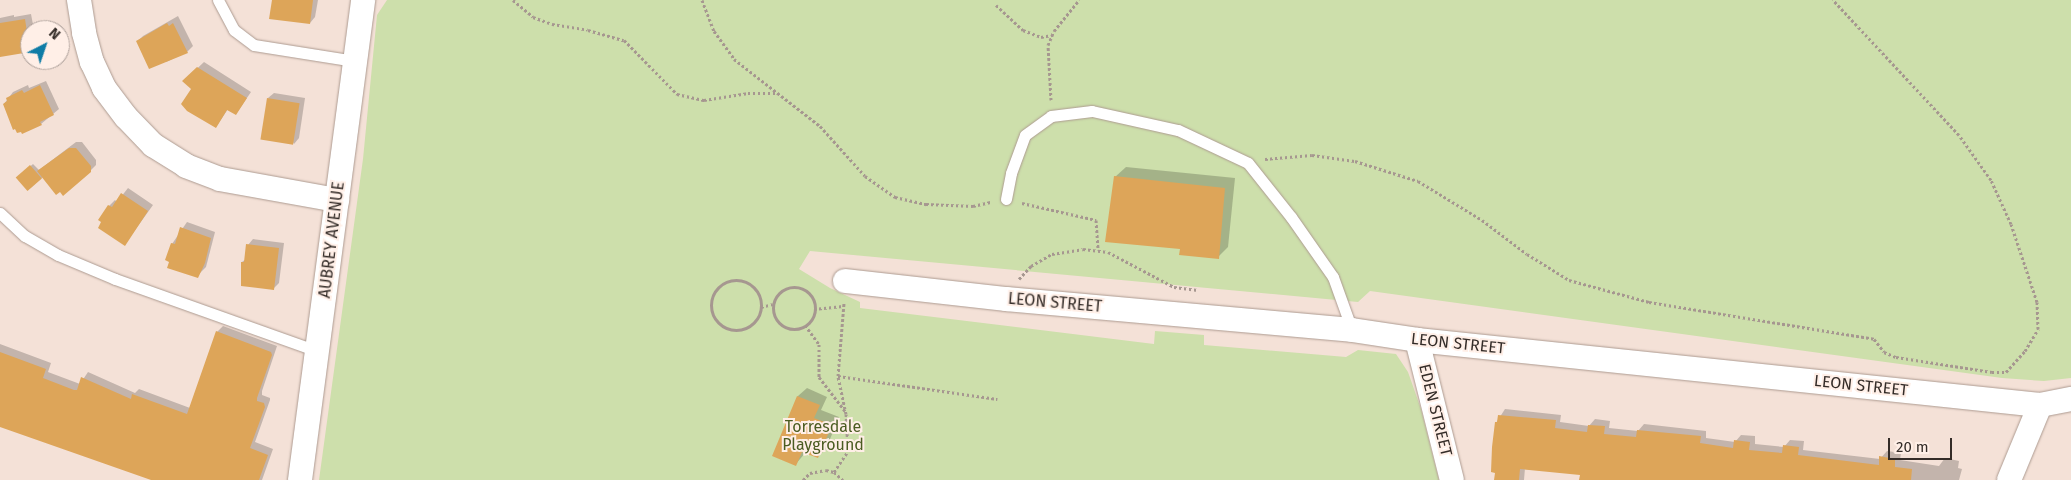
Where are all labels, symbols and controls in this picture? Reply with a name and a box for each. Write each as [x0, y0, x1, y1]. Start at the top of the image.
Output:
north arrow [20, 20, 70, 70]
text: N [45, 25, 64, 44]
street label: AUBREY AVENUE [315, 181, 349, 299]
street label: LEON STREET [1007, 289, 1103, 317]
street label: LEON STREET [1410, 330, 1506, 358]
street label: EDEN STREET [1414, 362, 1456, 458]
street label: LEON STREET [1813, 372, 1909, 400]
park label: Torresdale Playground [782, 417, 864, 455]
scale bar [1891, 428, 1955, 460]
text: 20 m [1896, 438, 1929, 456]

